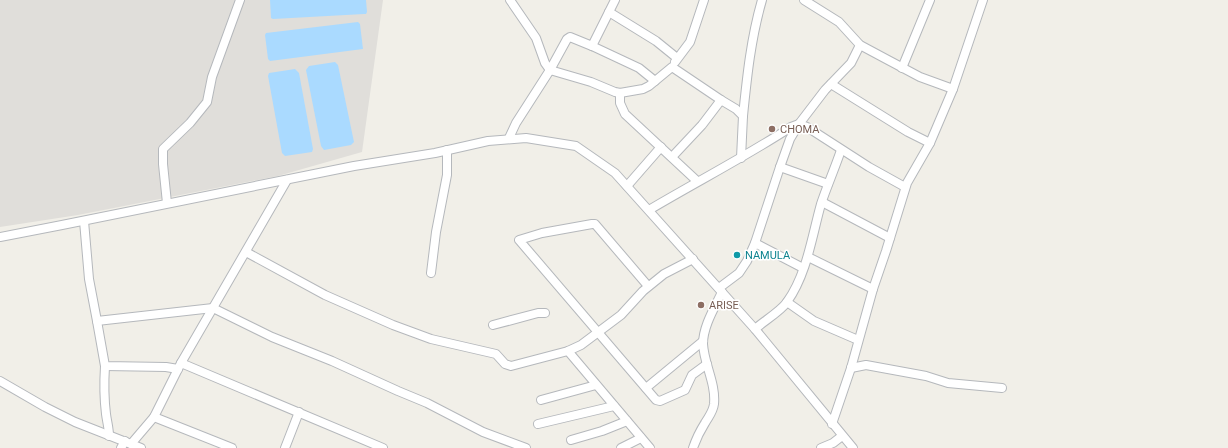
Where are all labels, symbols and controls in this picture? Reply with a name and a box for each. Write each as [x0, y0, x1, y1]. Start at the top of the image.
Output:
place label: CHOMA [780, 123, 820, 136]
marker: CHOMA [767, 124, 777, 134]
place label: NAMULA [745, 249, 791, 262]
marker: NAMULA [732, 250, 742, 260]
place label: ARISE [709, 299, 739, 312]
marker: ARISE [696, 300, 706, 310]

